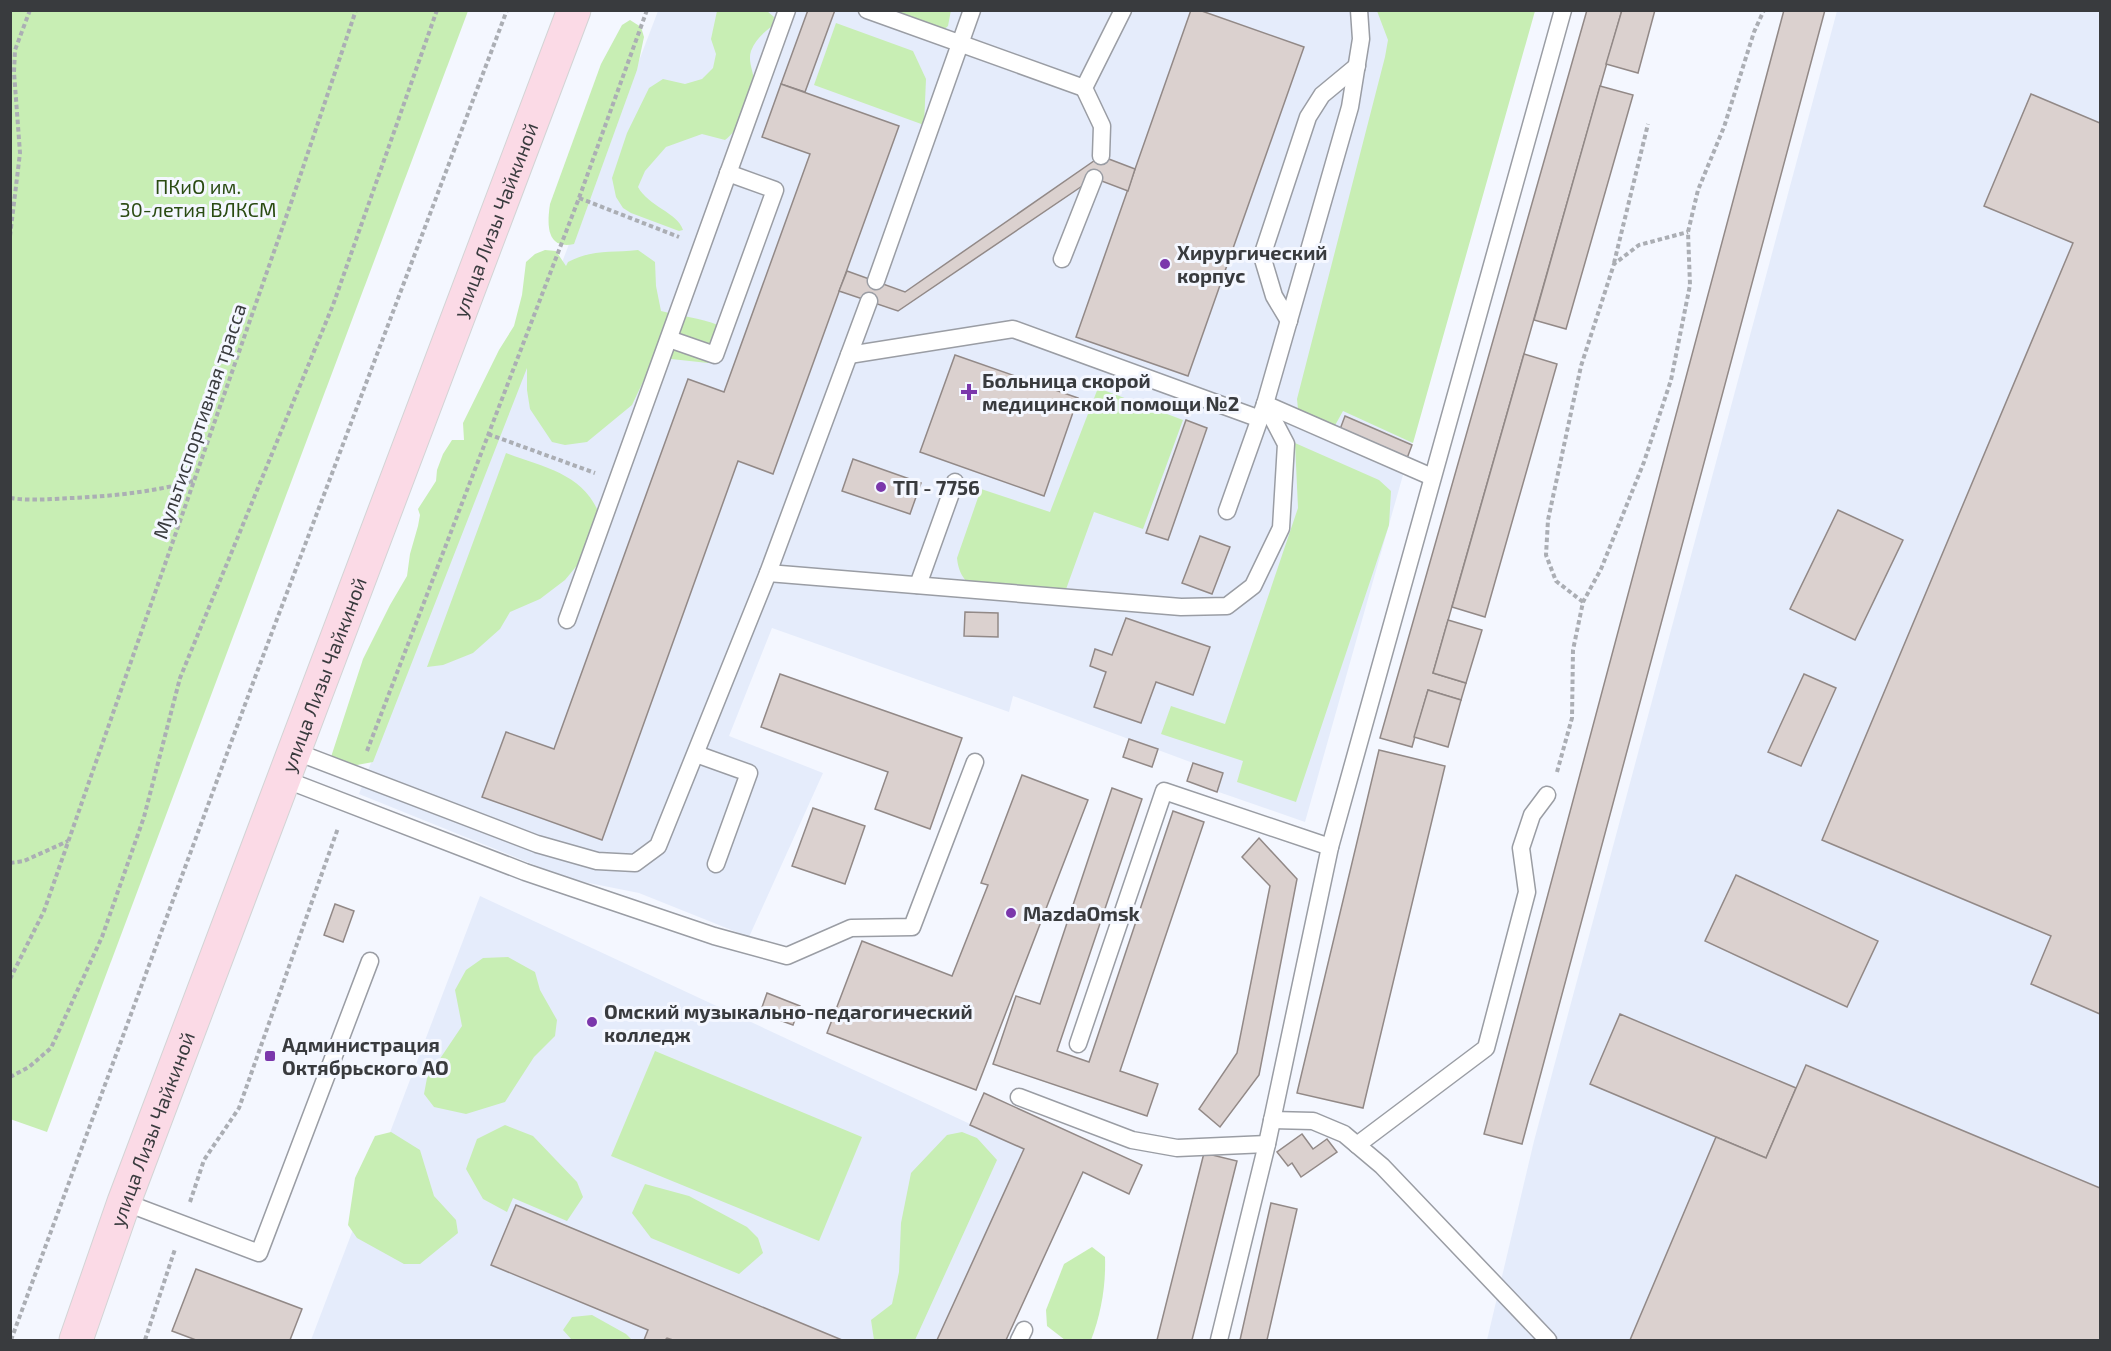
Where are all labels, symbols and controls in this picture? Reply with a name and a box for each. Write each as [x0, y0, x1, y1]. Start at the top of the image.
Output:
street label: улица Лизы Чайкиной [447, 119, 543, 321]
park label: ПКиО им. 30-летия ВЛКСМ [120, 174, 276, 221]
place label: Хирургический корпус [1177, 240, 1328, 287]
marker: Хирургический корпус [1158, 257, 1172, 271]
street label: Мультиспортивная трасса [147, 300, 252, 542]
place label: Больница скорой медицинской помощи №2 [982, 368, 1239, 415]
marker: Больница скорой медицинской помощи №2 [960, 383, 978, 401]
place label: ТП - 7756 [893, 475, 980, 499]
marker: ТП - 7756 [874, 480, 888, 494]
street label: улица Лизы Чайкиной [275, 574, 371, 776]
place label: MazdaOmsk [1023, 901, 1141, 925]
marker: MazdaOmsk [1004, 906, 1018, 920]
place label: Омский музыкально-педагогический колледж [604, 999, 973, 1046]
marker: Омский музыкально-педагогический колледж [585, 1015, 599, 1029]
street label: улица Лизы Чайкиной [104, 1028, 199, 1230]
place label: Администрация Октябрьского АО [282, 1032, 449, 1079]
marker: Администрация Октябрьского АО [263, 1049, 277, 1063]

